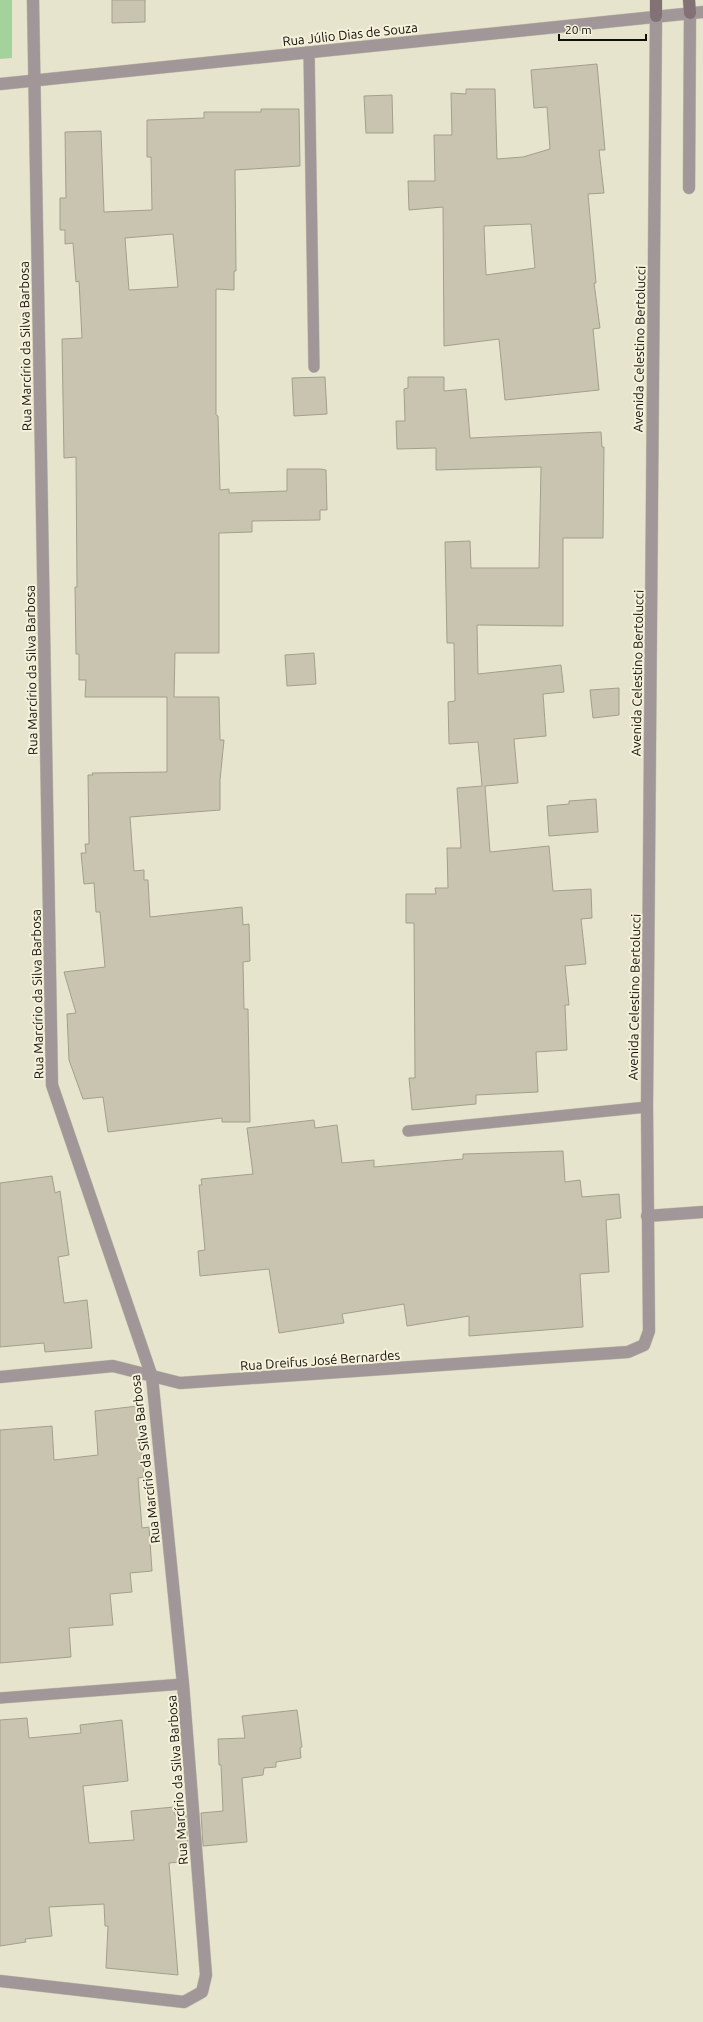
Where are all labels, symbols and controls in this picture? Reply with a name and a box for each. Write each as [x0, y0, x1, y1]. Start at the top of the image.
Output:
scale bar [559, 16, 646, 42]
street label: Rua Júlio Dias de Souza [282, 20, 418, 48]
text: 20 m [565, 23, 592, 36]
street label: Rua Marcírio da Silva Barbosa [17, 261, 33, 431]
street label: Avenida Celestino Bertolucci [631, 266, 647, 432]
street label: Rua Marcírio da Silva Barbosa [23, 585, 39, 755]
street label: Avenida Celestino Bertolucci [629, 590, 645, 756]
street label: Rua Marcírio da Silva Barbosa [29, 909, 45, 1079]
street label: Avenida Celestino Bertolucci [626, 914, 642, 1080]
street label: Rua Dreifus José Bernardes [240, 1347, 401, 1373]
street label: Rua Marcírio da Silva Barbosa [128, 1374, 162, 1544]
street label: Rua Marcírio da Silva Barbosa [164, 1695, 190, 1865]

